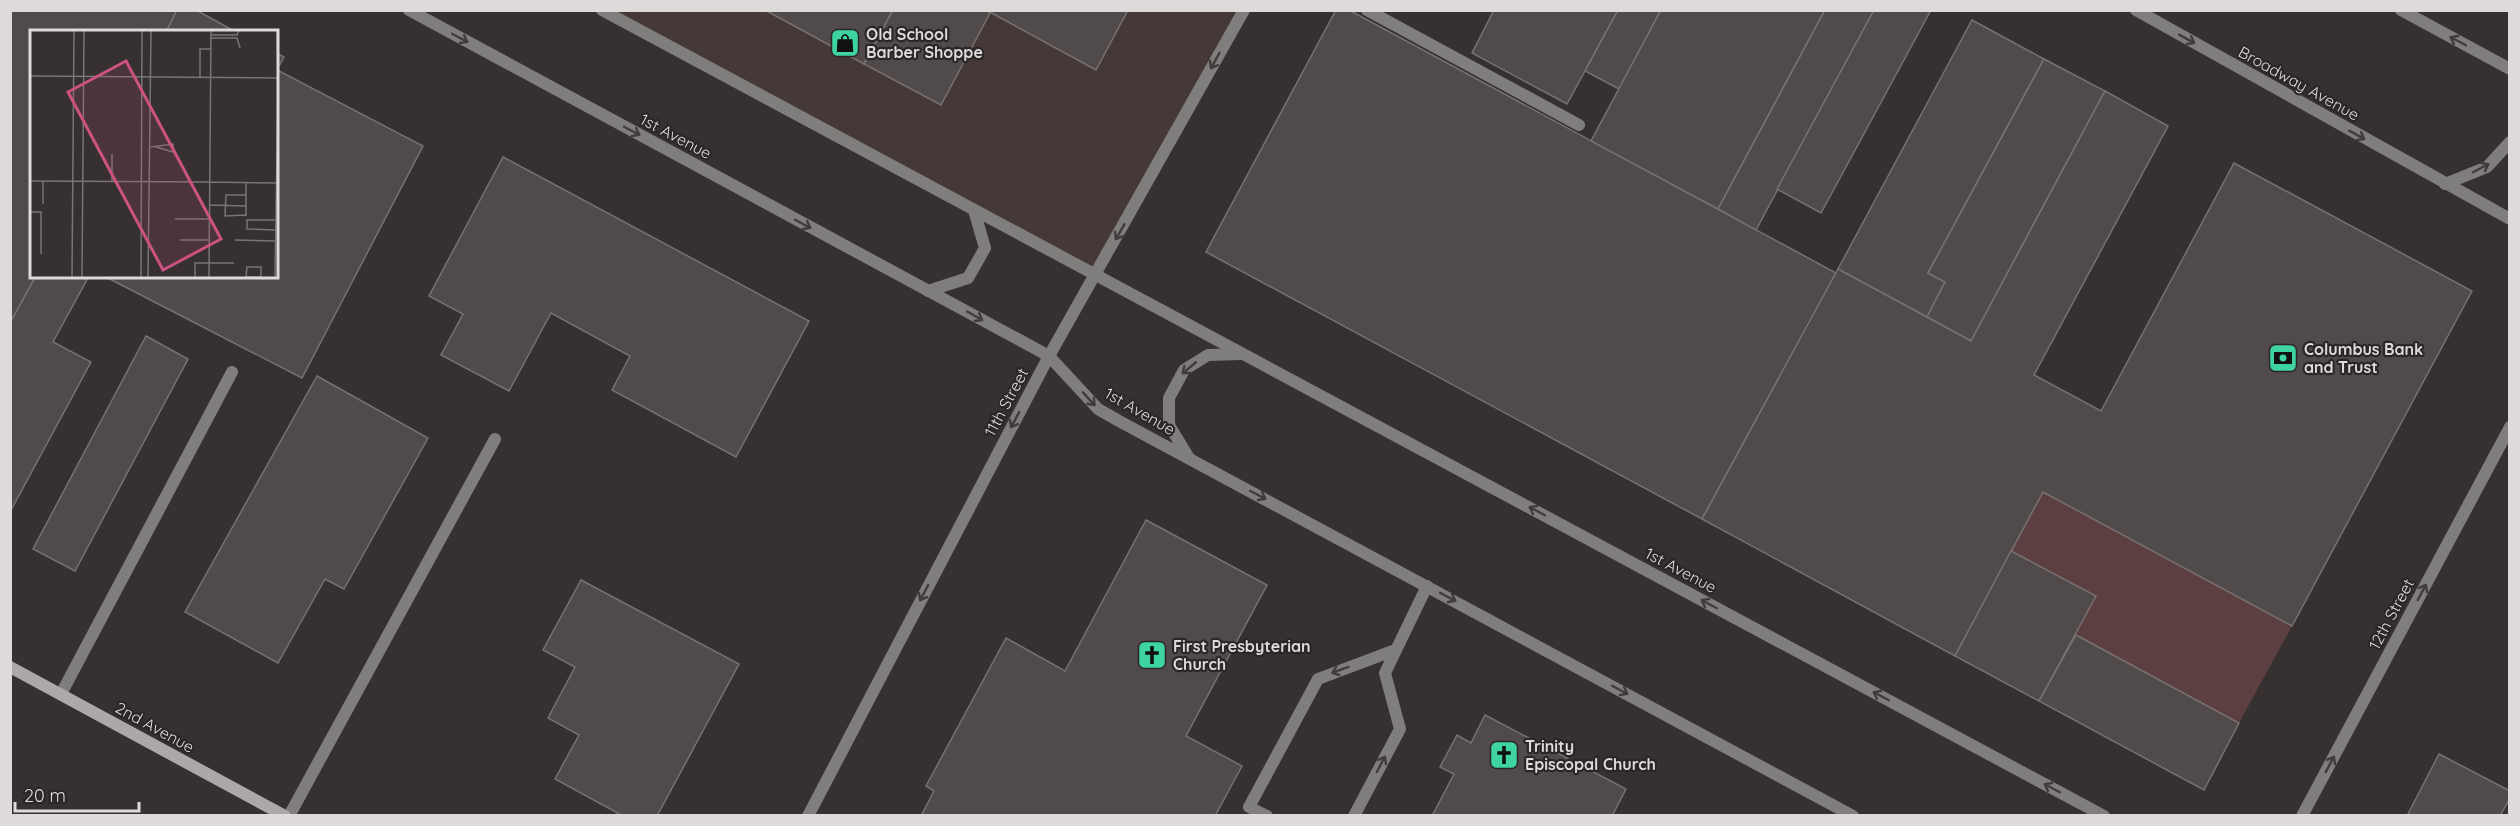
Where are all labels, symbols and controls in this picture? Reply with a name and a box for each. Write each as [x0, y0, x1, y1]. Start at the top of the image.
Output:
place label: Old School Barber Shoppe [866, 24, 983, 62]
shop icon: Old School Barber Shoppe [829, 27, 861, 59]
inset map [30, 30, 278, 278]
one-way arrow [451, 32, 468, 44]
one-way arrow [2178, 34, 2196, 45]
one-way arrow [2450, 35, 2467, 47]
street label: Broadway Avenue [2235, 41, 2363, 125]
one-way arrow [1209, 52, 1220, 70]
street label: 1st Avenue [637, 109, 715, 163]
one-way arrow [623, 125, 640, 137]
one-way arrow [2349, 129, 2366, 141]
one-way arrow [2472, 162, 2489, 174]
one-way arrow [794, 219, 812, 230]
one-way arrow [1113, 223, 1125, 240]
one-way arrow [966, 311, 983, 323]
place label: Columbus Bank and Trust [2304, 339, 2423, 377]
bank icon: Columbus Bank and Trust [2267, 342, 2299, 374]
one-way arrow [1181, 362, 1197, 375]
street label: 11th Street [980, 364, 1032, 440]
street label: 1st Avenue [1101, 383, 1179, 439]
one-way arrow [1082, 392, 1096, 407]
one-way arrow [1009, 411, 1020, 429]
one-way arrow [1249, 489, 1266, 501]
one-way arrow [1529, 505, 1546, 517]
street label: 1st Avenue [1642, 543, 1720, 597]
street label: 12th Street [2364, 575, 2418, 653]
one-way arrow [918, 584, 930, 602]
one-way arrow [2416, 584, 2428, 601]
one-way arrow [1439, 591, 1456, 603]
one-way arrow [1700, 597, 1718, 609]
place label: First Presbyterian Church [1173, 636, 1311, 674]
church icon: First Presbyterian Church [1136, 639, 1168, 671]
one-way arrow [1331, 666, 1350, 677]
one-way arrow [1611, 684, 1628, 696]
one-way arrow [1872, 690, 1890, 701]
street label: 2nd Avenue [112, 697, 198, 757]
place label: Trinity Episcopal Church [1525, 736, 1656, 774]
church icon: Trinity Episcopal Church [1488, 739, 1520, 771]
one-way arrow [1376, 755, 1387, 773]
one-way arrow [2324, 756, 2336, 773]
scale bar [15, 775, 140, 813]
one-way arrow [2044, 782, 2062, 793]
text: 20 m [24, 784, 66, 807]

